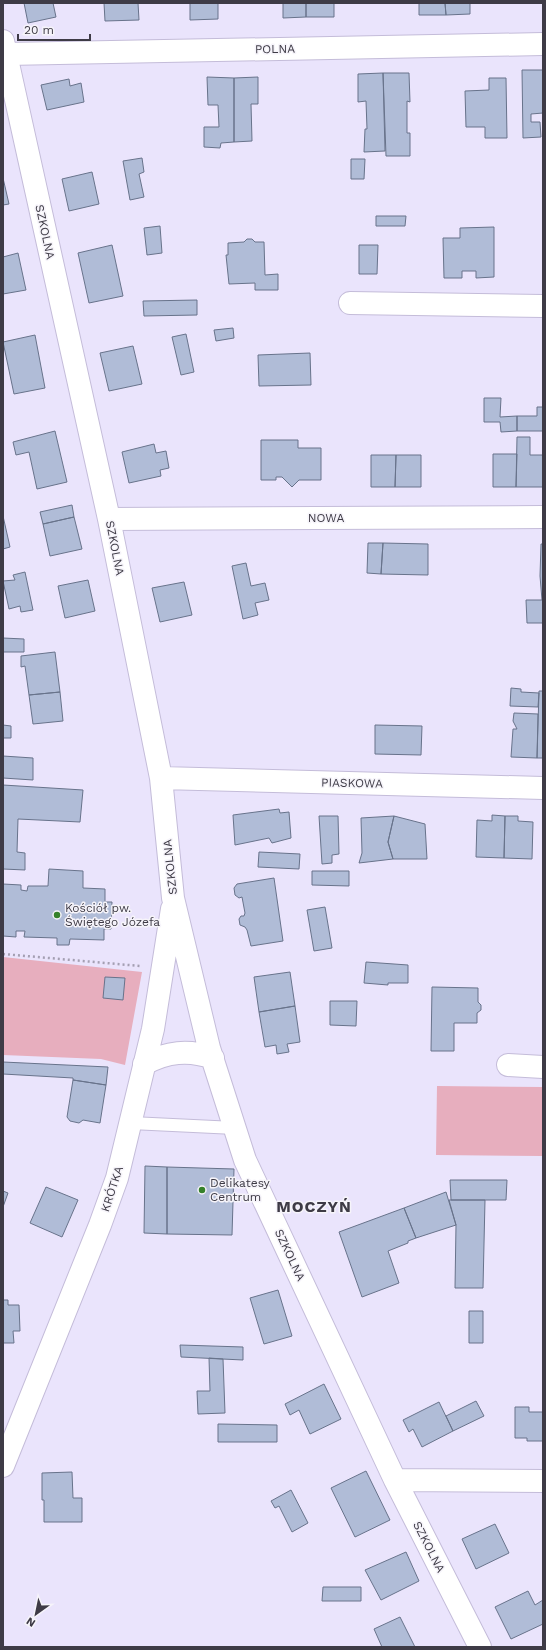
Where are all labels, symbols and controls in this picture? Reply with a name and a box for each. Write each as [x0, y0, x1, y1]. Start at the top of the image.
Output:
scale bar [18, 16, 90, 42]
text: 20 m [24, 23, 54, 37]
street label: POLNA [255, 42, 295, 56]
street label: SZKOLNA [32, 203, 58, 261]
street label: NOWA [308, 511, 344, 525]
street label: SZKOLNA [103, 519, 127, 577]
street label: PIASKOWA [321, 775, 383, 791]
street label: SZKOLNA [160, 839, 180, 895]
place label: Kościół pw. Świętego Józefa [65, 901, 160, 929]
marker: Kościół pw. Świętego Józefa [52, 910, 62, 920]
street label: KRÓTKA [98, 1164, 126, 1214]
place label: Delikatesy Centrum [210, 1176, 271, 1204]
marker: Delikatesy Centrum [197, 1185, 207, 1195]
district label: MOCZYŃ [276, 1197, 352, 1216]
street label: SZKOLNA [272, 1227, 308, 1283]
street label: SZKOLNA [410, 1519, 448, 1575]
north arrow [16, 1594, 56, 1634]
text: N [24, 1614, 38, 1630]

